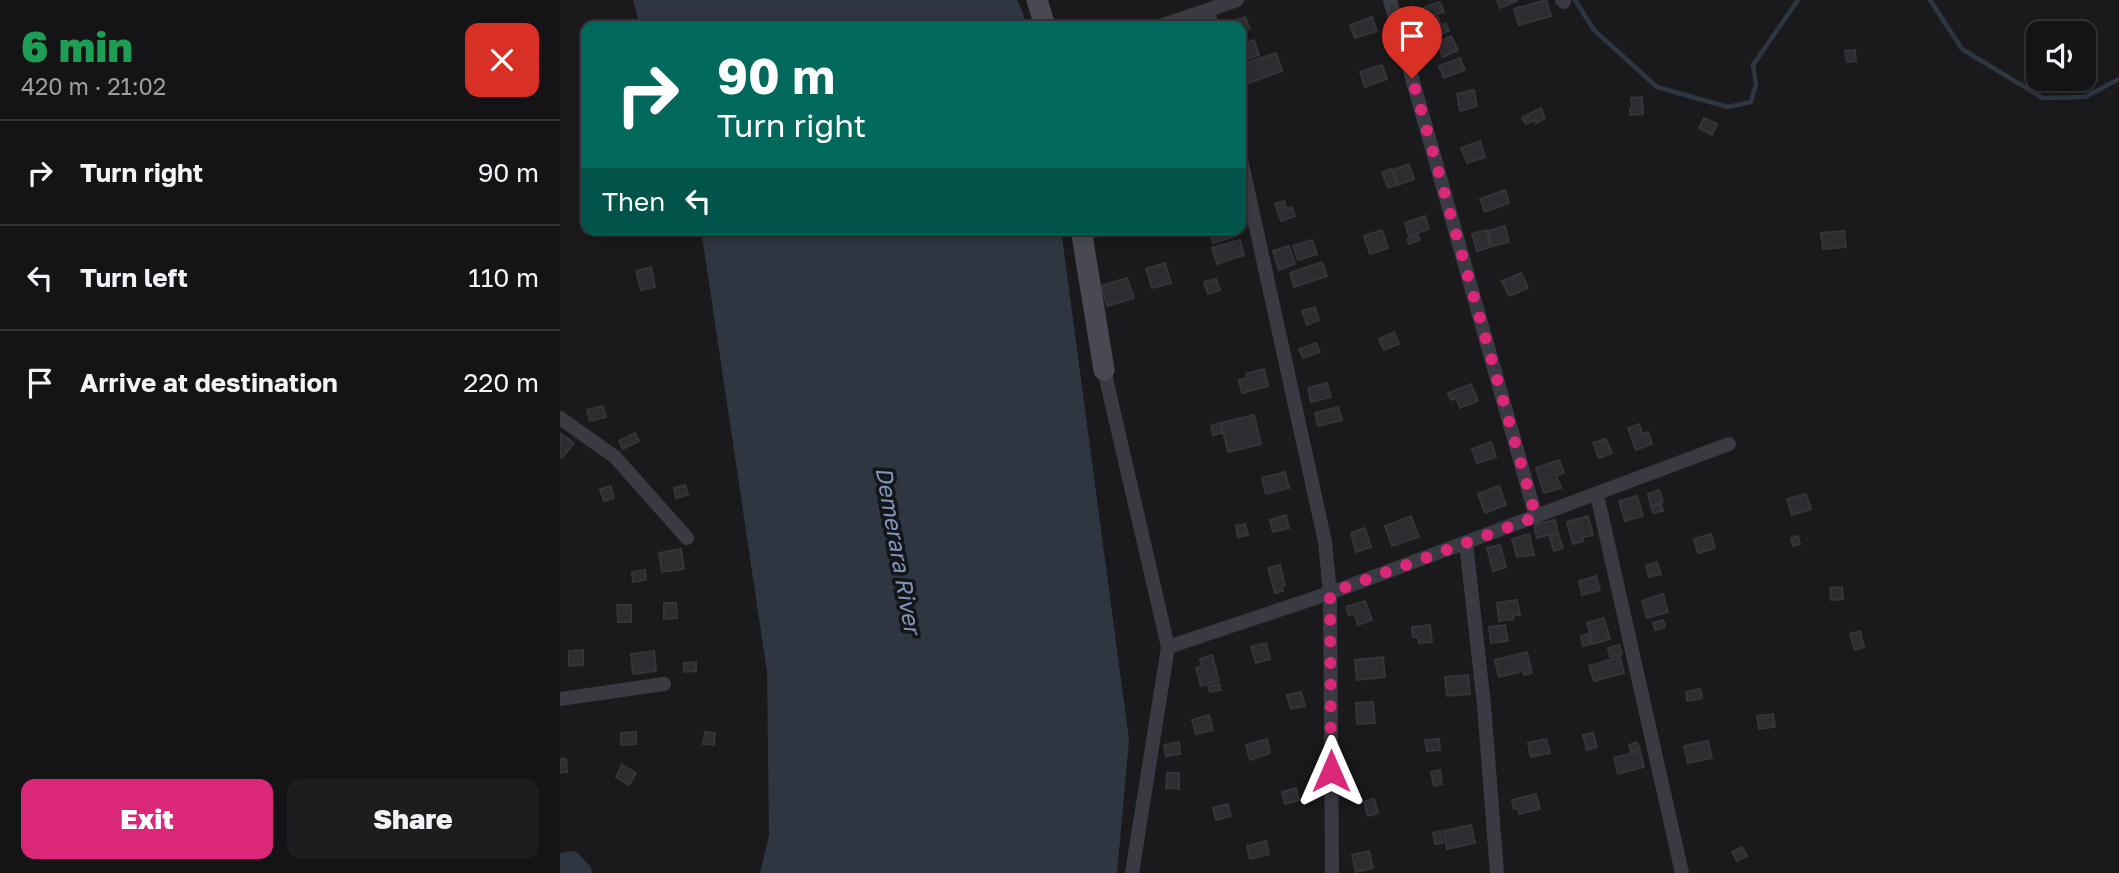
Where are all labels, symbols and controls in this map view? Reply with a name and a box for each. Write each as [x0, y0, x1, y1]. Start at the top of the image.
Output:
pin [1382, 6, 1442, 78]
icon: arrive [1393, 17, 1431, 55]
text: 6 min [21, 21, 133, 71]
map controls [2026, 21, 2096, 91]
button: sound [2026, 21, 2096, 91]
button: close [465, 23, 539, 97]
text: 90 m [717, 46, 835, 105]
icon: right [602, 49, 693, 140]
text: 420 m · 21:02 [21, 72, 166, 100]
text: Turn right [717, 106, 866, 144]
icon: right [21, 154, 59, 192]
text: Turn right [80, 157, 203, 188]
text: 90 m [478, 157, 539, 188]
icon: left [679, 182, 717, 220]
text: Then [602, 186, 665, 217]
icon: left [21, 259, 59, 297]
text: Turn left [80, 262, 188, 293]
text: 110 m [468, 262, 539, 293]
icon: arrive [21, 364, 59, 402]
text: Arrive at destination [80, 367, 338, 398]
text: 220 m [463, 367, 539, 398]
water label: Demerara River [871, 464, 928, 639]
position arrow [1294, 734, 1368, 808]
button: Exit [21, 779, 273, 859]
button: Share [287, 779, 539, 859]

